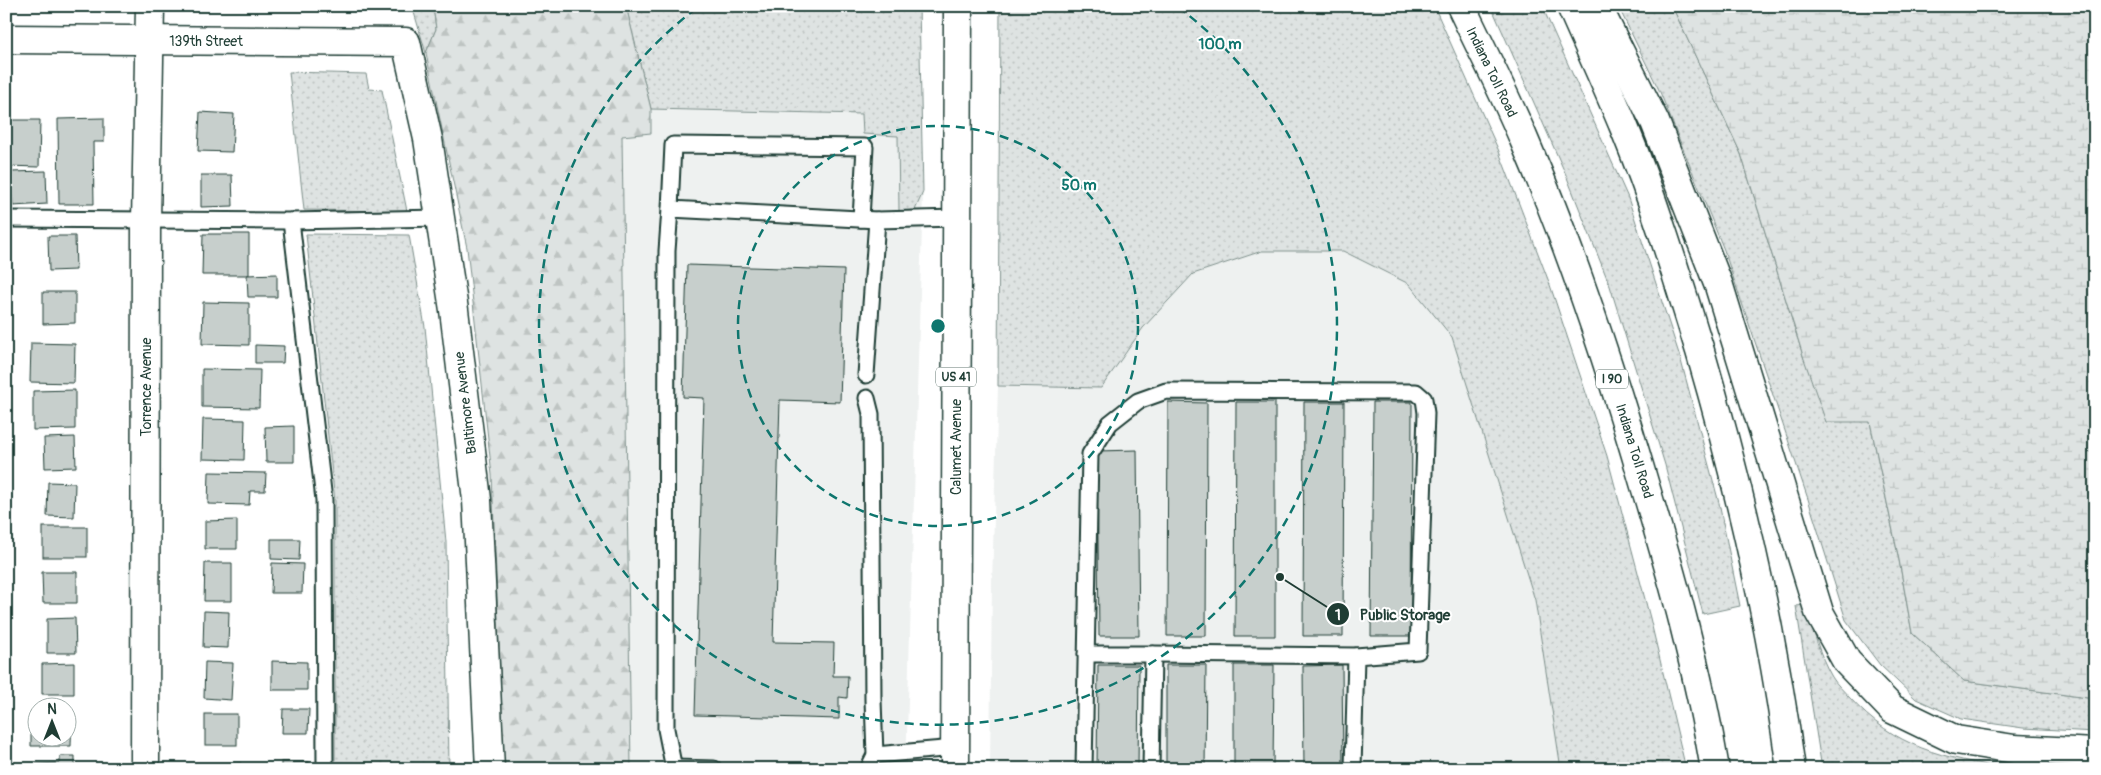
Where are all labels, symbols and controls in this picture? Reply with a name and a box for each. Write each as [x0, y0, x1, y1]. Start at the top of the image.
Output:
street label: Indiana Toll Road [1462, 24, 1521, 120]
street label: 139th Street [169, 33, 243, 50]
text: 100 m [1199, 35, 1241, 54]
text: 50 m [1062, 176, 1096, 195]
centre of rings [929, 317, 947, 335]
street label: Torrence Avenue [138, 337, 155, 437]
street label: Baltimore Avenue [451, 351, 480, 455]
road number: US 41 [936, 368, 976, 387]
road number: I 90 [1596, 369, 1628, 388]
street label: Calumet Avenue [948, 399, 965, 495]
street label: Indiana Toll Road [1612, 402, 1657, 501]
callout: Public Storage [1325, 599, 1461, 629]
text: 1 [1335, 606, 1341, 625]
text: Public Storage [1360, 606, 1451, 625]
north arrow [28, 698, 78, 748]
text: N [47, 701, 57, 718]

